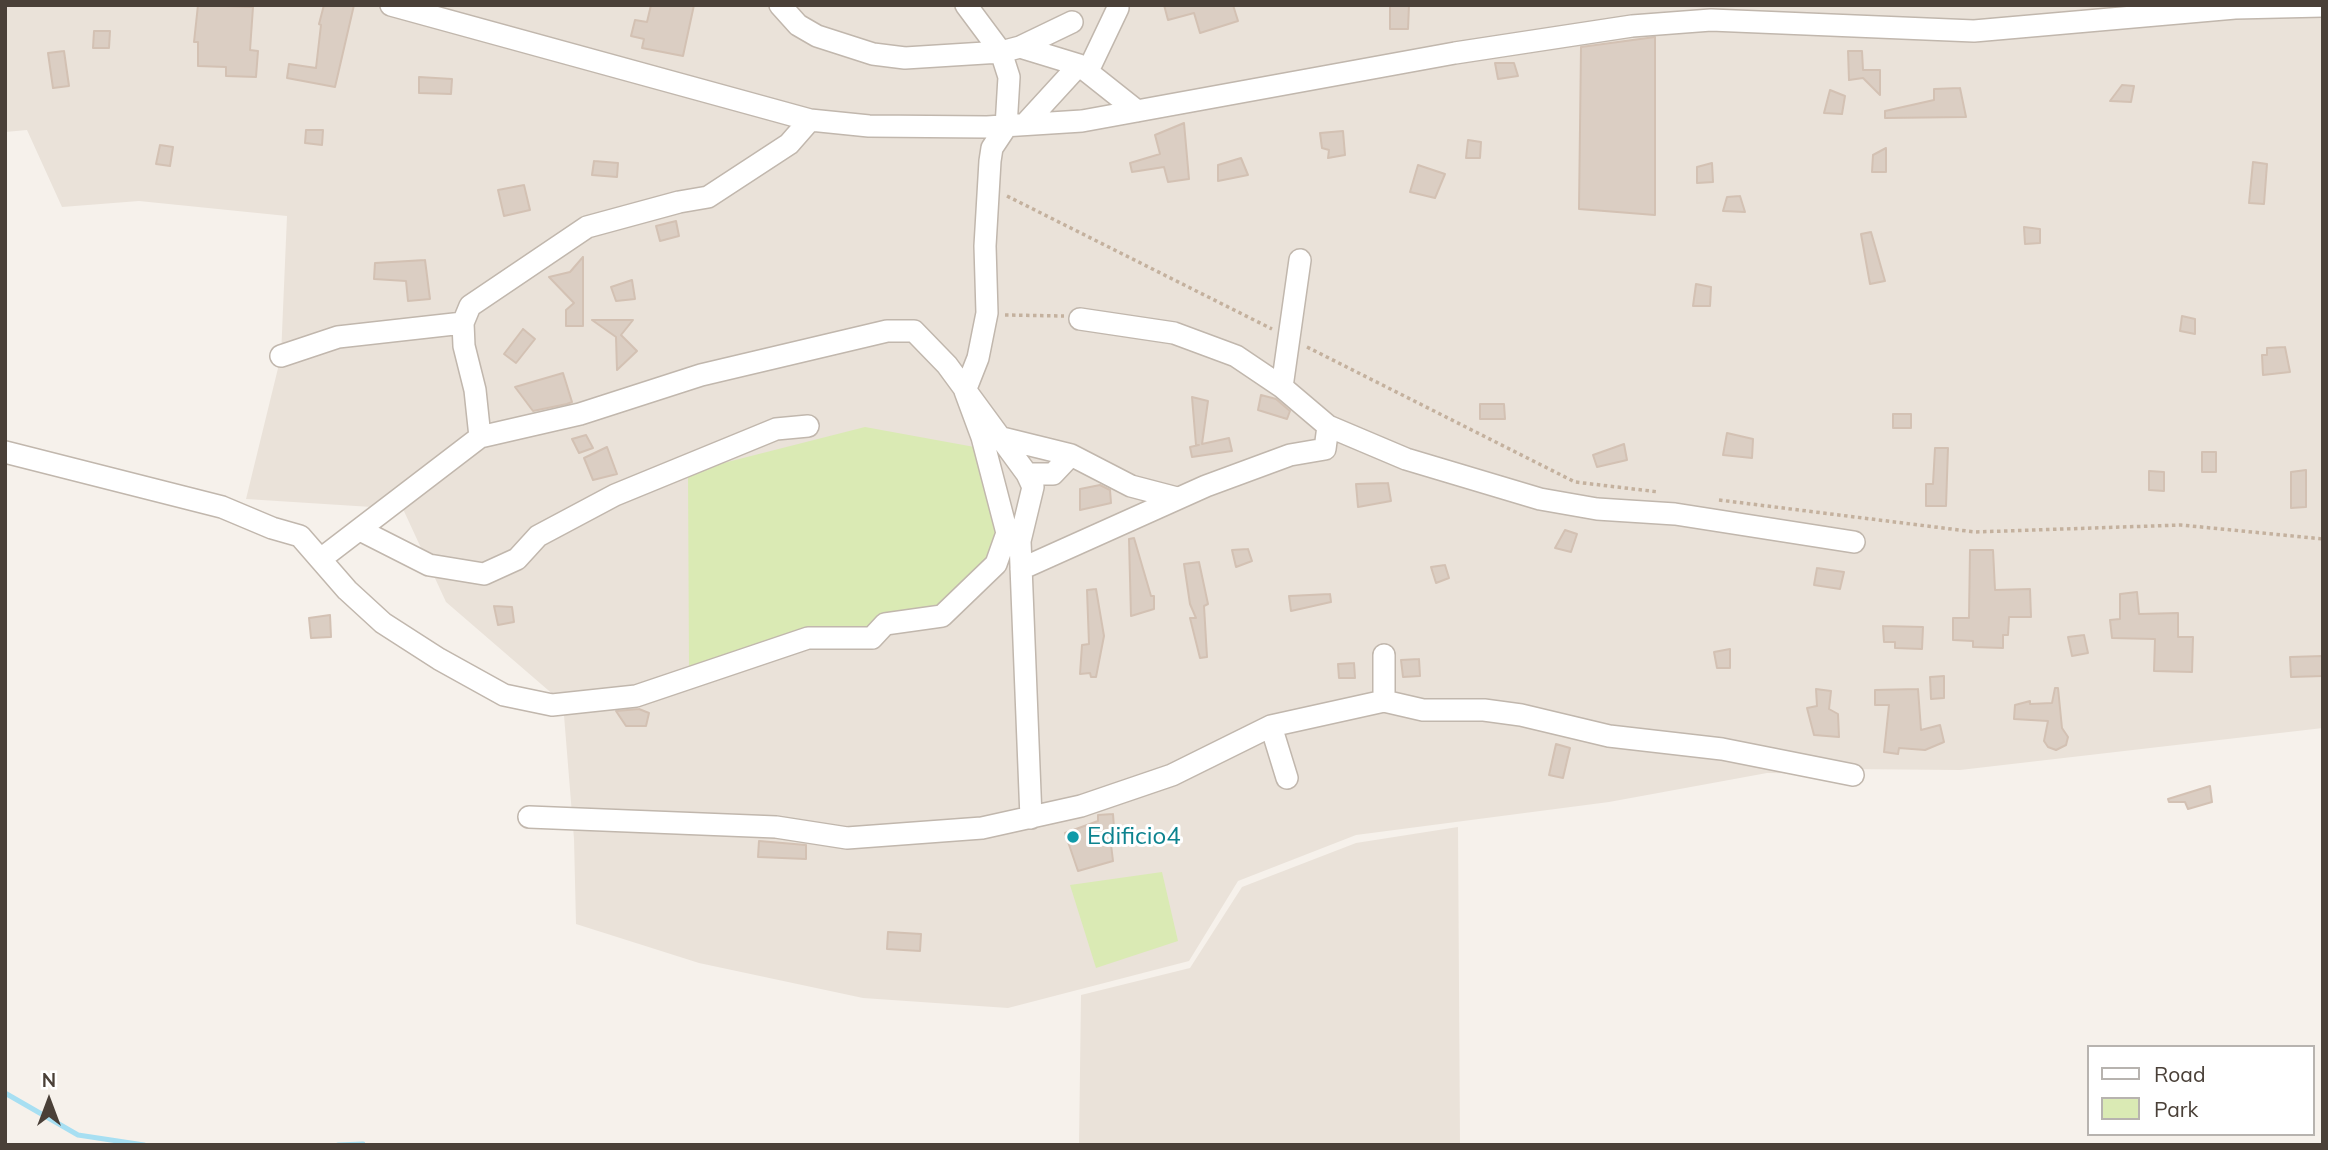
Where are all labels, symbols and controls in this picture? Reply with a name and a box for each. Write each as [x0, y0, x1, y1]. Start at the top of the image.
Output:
place label: Edificio4 [1087, 823, 1181, 851]
marker: Edificio4 [1065, 829, 1081, 845]
legend [2086, 1045, 2314, 1136]
text: Road [2154, 1061, 2205, 1087]
north arrow [14, 1066, 84, 1136]
text: N [42, 1068, 56, 1092]
text: Park [2154, 1096, 2198, 1122]

